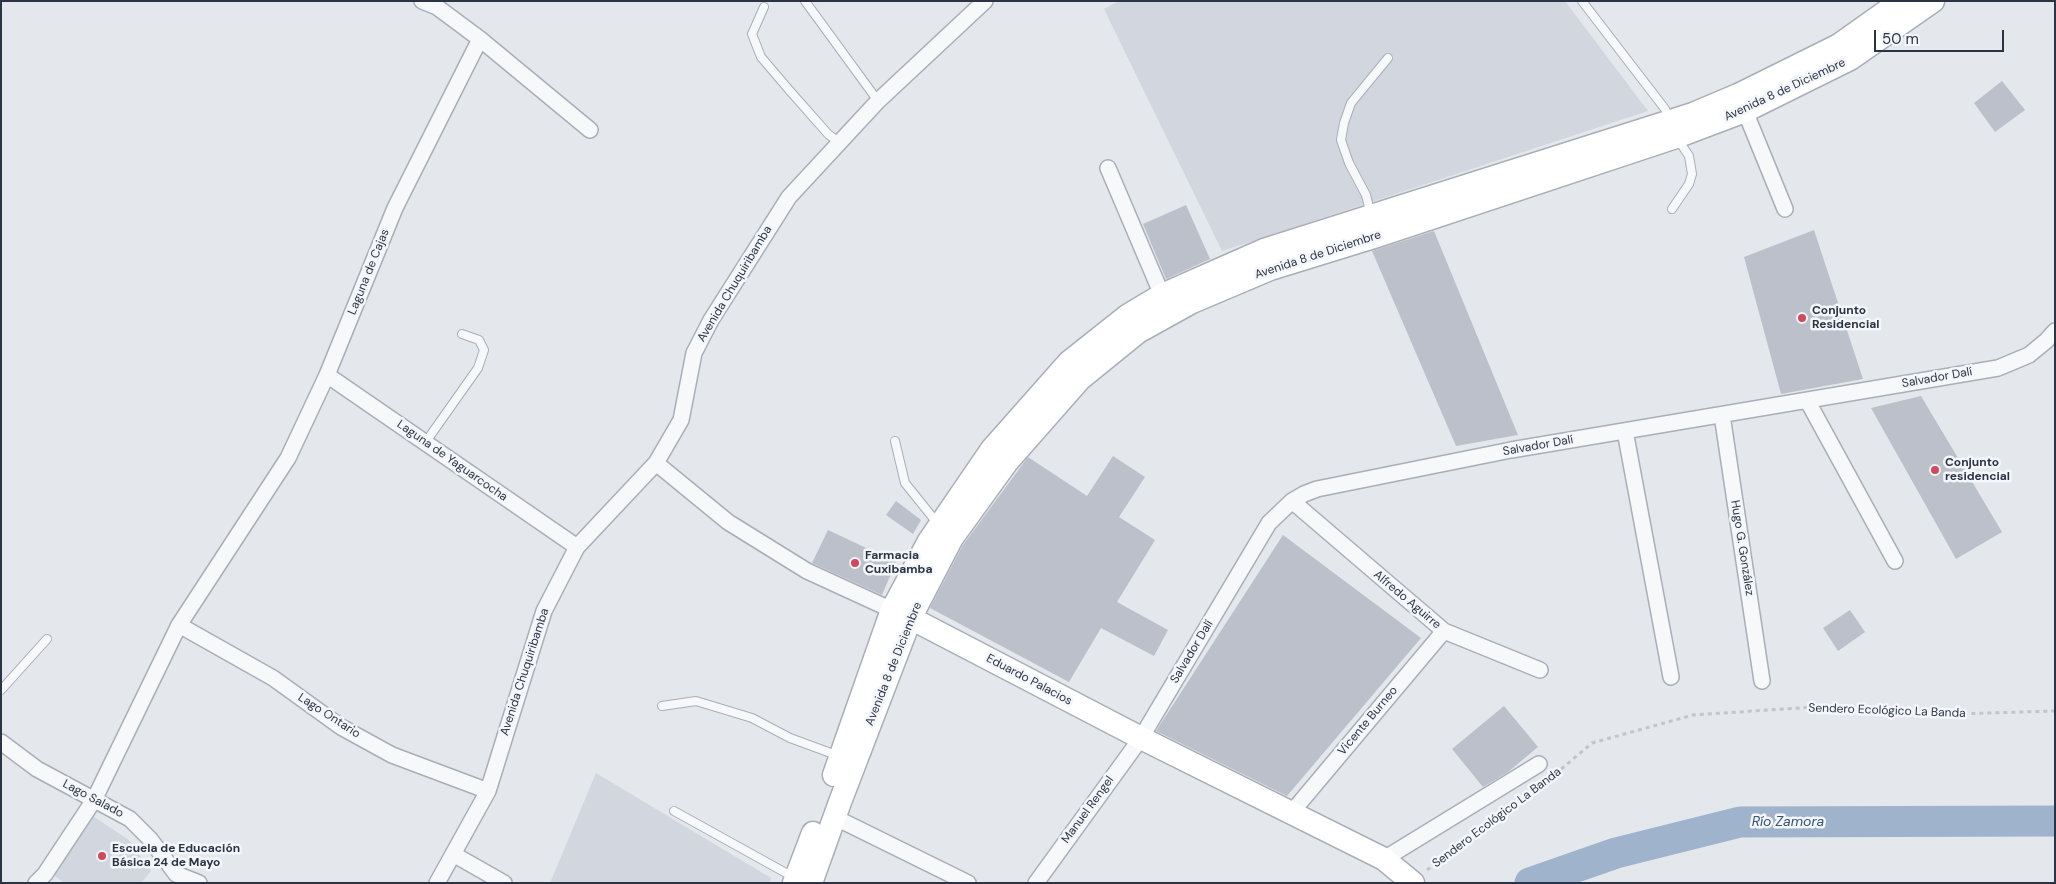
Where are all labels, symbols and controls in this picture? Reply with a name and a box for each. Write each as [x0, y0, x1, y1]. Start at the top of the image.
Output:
scale bar [1876, 20, 2006, 52]
text: 50 m [1882, 29, 1919, 49]
street label: Avenida 8 de Diciembre [1722, 56, 1848, 124]
street label: Avenida Chuquiribamba [695, 223, 775, 345]
street label: Laguna de Cajas [345, 227, 393, 317]
street label: Avenida 8 de Diciembre [1253, 228, 1383, 282]
place label: Conjunto Residencial [1812, 304, 1879, 332]
marker: Conjunto Residencial [1796, 312, 1808, 324]
street label: Salvador Dalí [1901, 365, 1973, 391]
street label: Laguna de Yaguarcocha [394, 417, 510, 505]
street label: Salvador Dalí [1502, 433, 1574, 459]
place label: Conjunto residencial [1945, 456, 2010, 484]
marker: Conjunto residencial [1929, 464, 1941, 476]
street label: Hugo G. González [1727, 499, 1757, 597]
place label: Farmacia Cuxibamba [865, 549, 932, 577]
marker: Farmacia Cuxibamba [849, 557, 861, 569]
street label: Alfredo Aguirre [1370, 568, 1444, 632]
street label: Avenida 8 de Diciembre [863, 600, 925, 728]
street label: Avenida Chuquiribamba [498, 607, 552, 737]
street label: Salvador Dalí [1168, 618, 1216, 686]
street label: Eduardo Palacios [984, 651, 1074, 709]
street label: Vicente Burneo [1335, 684, 1401, 758]
street label: Lago Ontario [295, 691, 363, 741]
street label: Sendero Ecológico La Banda [1808, 701, 1966, 721]
street label: Sendero Ecológico La Banda [1430, 765, 1564, 871]
street label: Manuel Rengel [1059, 774, 1117, 846]
street label: Lago Salado [60, 777, 126, 821]
water label: Río Zamora [1752, 814, 1824, 830]
place label: Escuela de Educación Básica 24 de Mayo [112, 842, 240, 870]
marker: Escuela de Educación Básica 24 de Mayo [96, 850, 108, 862]

